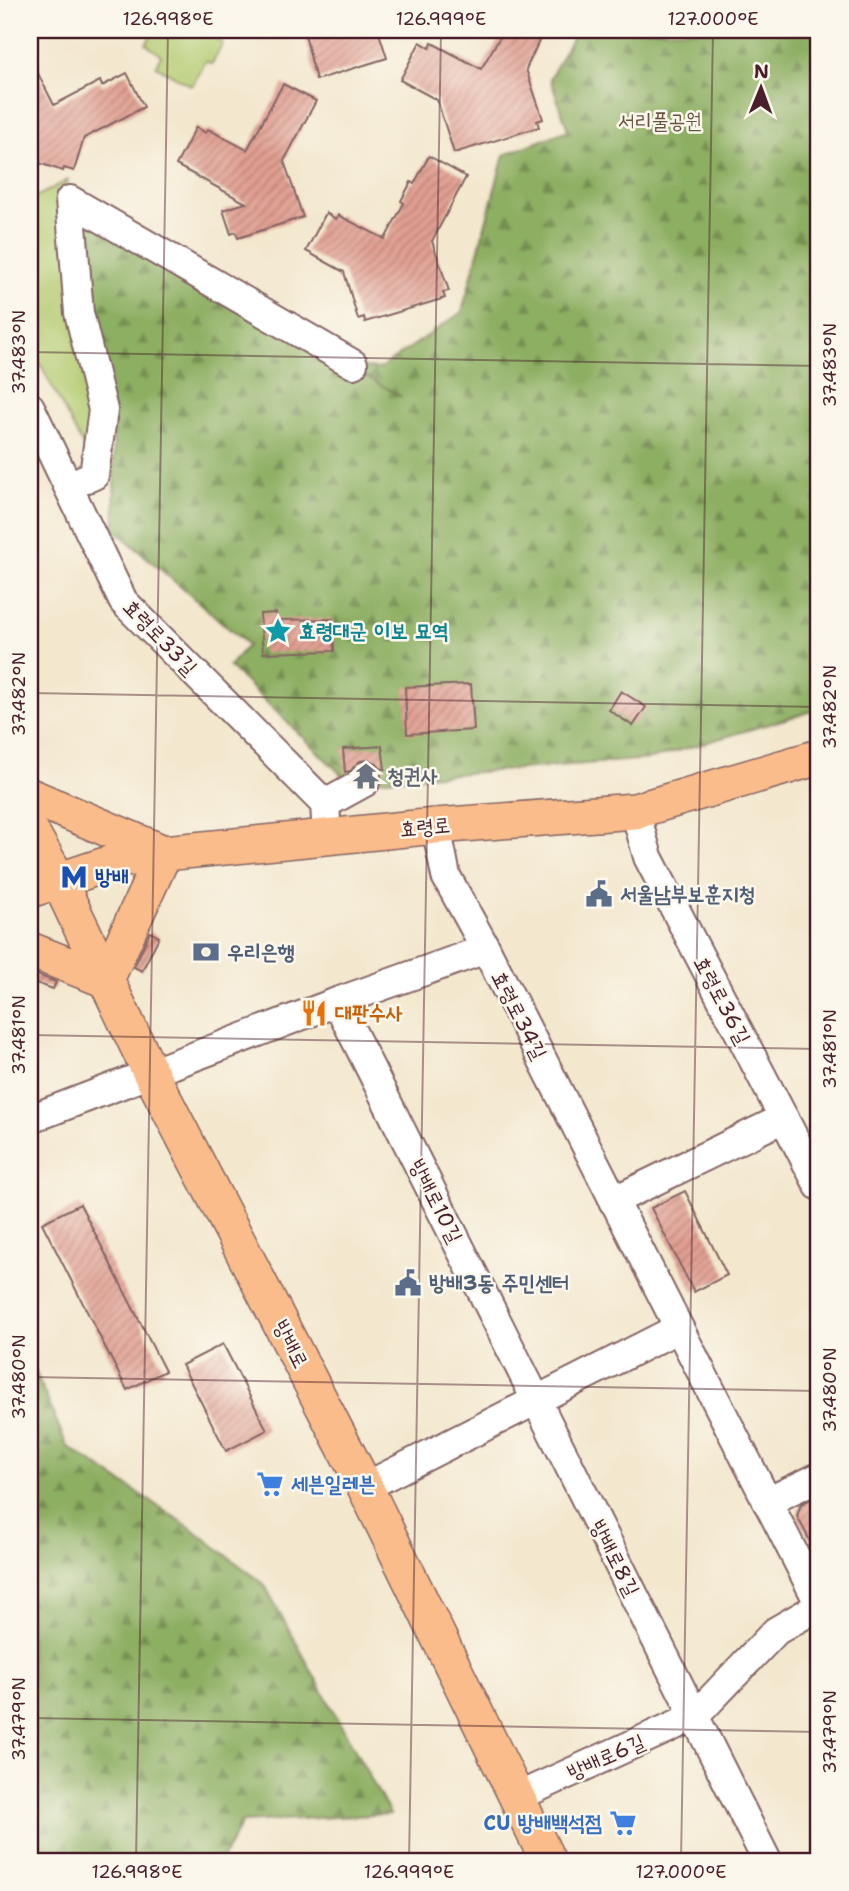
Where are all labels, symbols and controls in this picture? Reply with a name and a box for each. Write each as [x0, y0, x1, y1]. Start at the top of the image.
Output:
text: 126.998°E [123, 7, 213, 31]
text: 126.999°E [396, 7, 486, 31]
text: 127.000°E [667, 7, 759, 31]
north arrow [726, 52, 796, 122]
text: N [754, 59, 769, 84]
park label: 서리풀공원 [618, 107, 702, 135]
text: 37.483°N [7, 310, 31, 394]
text: 37.483°N [818, 323, 842, 407]
street label: 효령로33길 [117, 593, 203, 681]
place icon: 효령대군 이보 묘역 [263, 616, 293, 646]
place label: 효령대군 이보 묘역 [299, 617, 449, 645]
text: 37.482°N [7, 652, 31, 736]
text: 37.482°N [818, 665, 842, 749]
temple icon: 청권사 [351, 761, 381, 791]
place label: 청권사 [387, 762, 438, 790]
street label: 효령로 [399, 811, 451, 843]
metro station icon: 방배 [59, 862, 89, 892]
place label: 방배 [95, 863, 129, 891]
public building icon: 서울남부보훈지청 [584, 879, 614, 909]
place label: 서울남부보훈지청 [620, 880, 755, 908]
bank icon: 우리은행 [191, 937, 221, 967]
place label: 우리은행 [227, 938, 295, 966]
street label: 효령로36길 [687, 951, 757, 1049]
street label: 효령로34길 [485, 966, 553, 1064]
text: 37.481°N [7, 995, 31, 1075]
restaurant icon: 대판수사 [299, 998, 329, 1028]
place label: 대판수사 [335, 999, 403, 1027]
text: 37.481°N [818, 1009, 842, 1089]
street label: 방배로10길 [403, 1154, 469, 1248]
public building icon: 방배3동 주민센터 [393, 1268, 423, 1298]
place label: 방배3동 주민센터 [429, 1269, 569, 1297]
street label: 방배로 [267, 1315, 315, 1373]
text: 37.480°N [7, 1334, 31, 1420]
text: 37.480°N [818, 1347, 842, 1433]
supermarket icon: 세븐일레븐 [255, 1469, 285, 1499]
place label: 세븐일레븐 [291, 1470, 376, 1498]
street label: 방배로8길 [584, 1515, 646, 1601]
text: 37.479°N [7, 1677, 31, 1761]
text: 37.479°N [818, 1690, 842, 1774]
street label: 방배로6길 [563, 1727, 649, 1787]
supermarket icon: CU 방배백석점 [608, 1808, 638, 1838]
place label: CU 방배백석점 [483, 1809, 602, 1837]
text: 126.998°E [92, 1860, 182, 1884]
text: 126.999°E [364, 1860, 454, 1884]
text: 127.000°E [635, 1860, 727, 1884]

